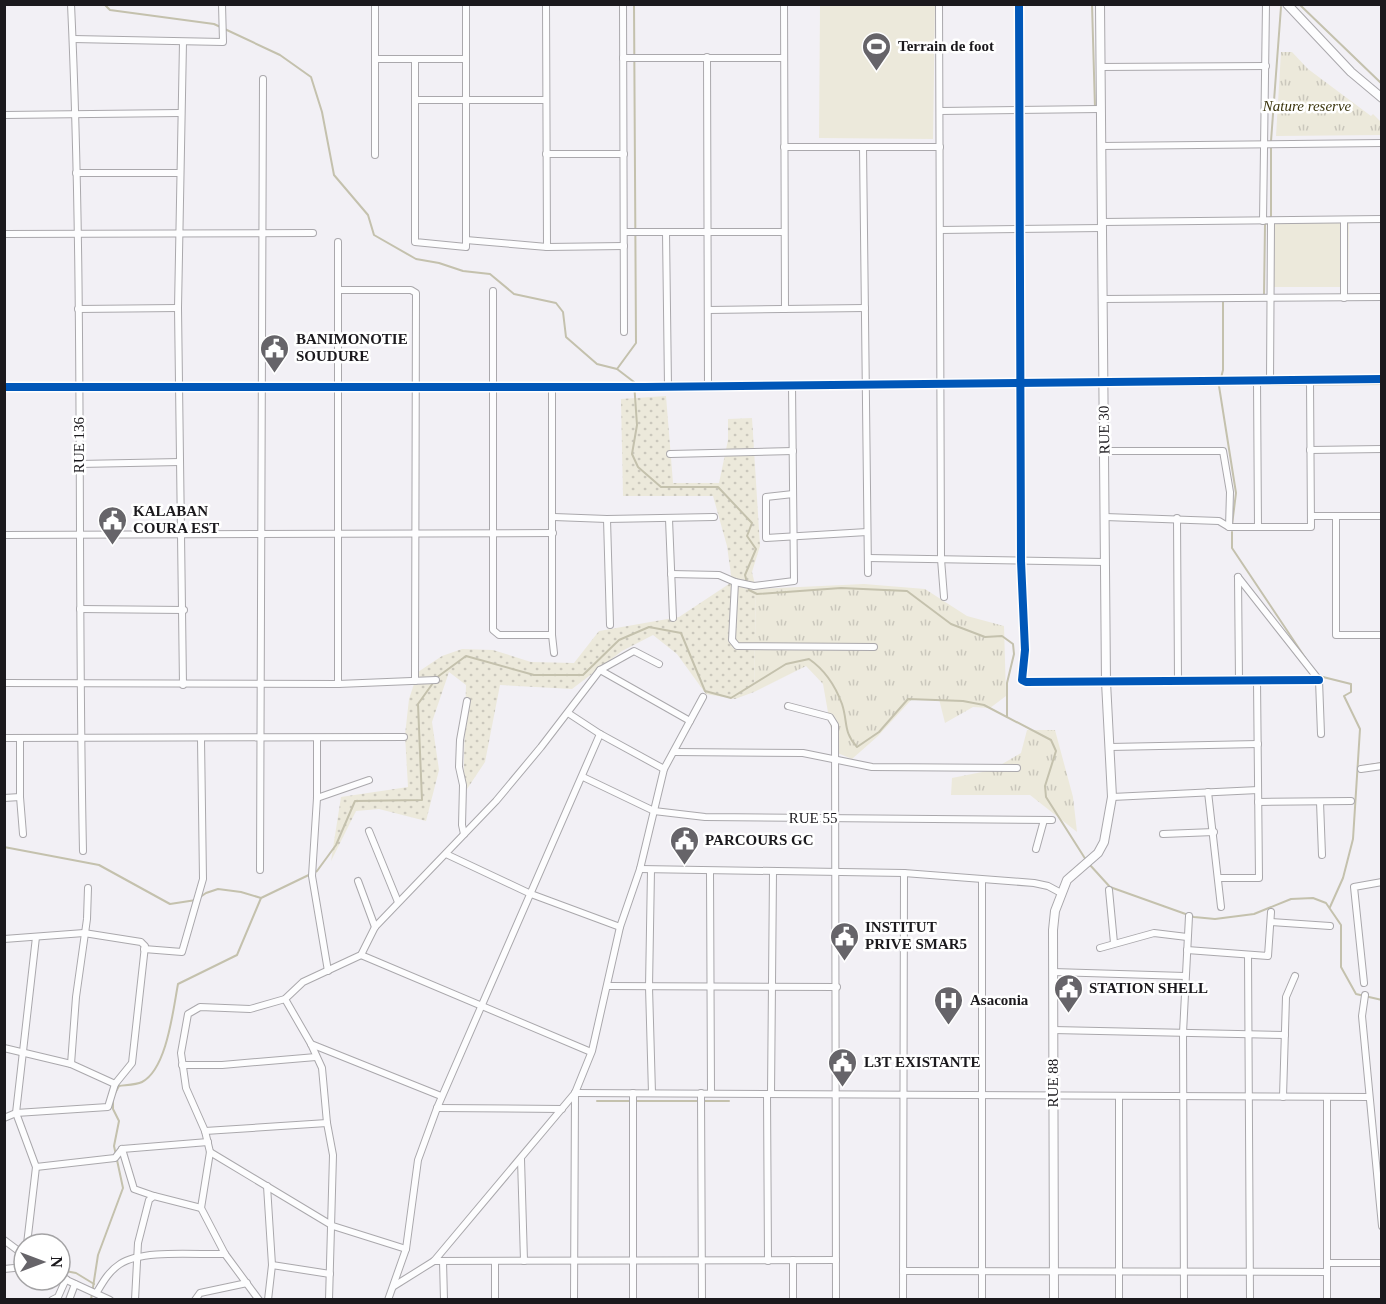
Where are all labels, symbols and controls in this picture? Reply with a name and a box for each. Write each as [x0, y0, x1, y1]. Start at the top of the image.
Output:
sports icon: Terrain de foot [861, 30, 893, 72]
place label: Terrain de foot [898, 38, 994, 54]
park label: Nature reserve [1262, 98, 1352, 114]
place label: BANIMONOTIE SOUDURE [296, 331, 408, 364]
public building icon: BANIMONOTIE SOUDURE [259, 332, 291, 374]
street label: RUE 30 [1096, 405, 1112, 455]
street label: RUE 136 [71, 416, 87, 473]
place label: KALABAN COURA EST [133, 503, 219, 536]
public building icon: KALABAN COURA EST [96, 504, 128, 546]
street label: RUE 55 [789, 810, 837, 826]
public building icon: PARCOURS GC [668, 824, 700, 866]
place label: PARCOURS GC [705, 832, 813, 848]
place label: INSTITUT PRIVE SMAR5 [865, 919, 967, 952]
public building icon: INSTITUT PRIVE SMAR5 [828, 920, 860, 962]
public building icon: STATION SHELL [1052, 972, 1084, 1014]
place label: STATION SHELL [1089, 980, 1208, 996]
hospital icon: Asaconia [933, 984, 965, 1026]
place label: Asaconia [970, 992, 1029, 1008]
public building icon: L3T EXISTANTE [827, 1046, 859, 1088]
place label: L3T EXISTANTE [864, 1054, 981, 1070]
street label: RUE 88 [1045, 1059, 1061, 1107]
north arrow [12, 1232, 72, 1292]
text: N [48, 1256, 65, 1268]

